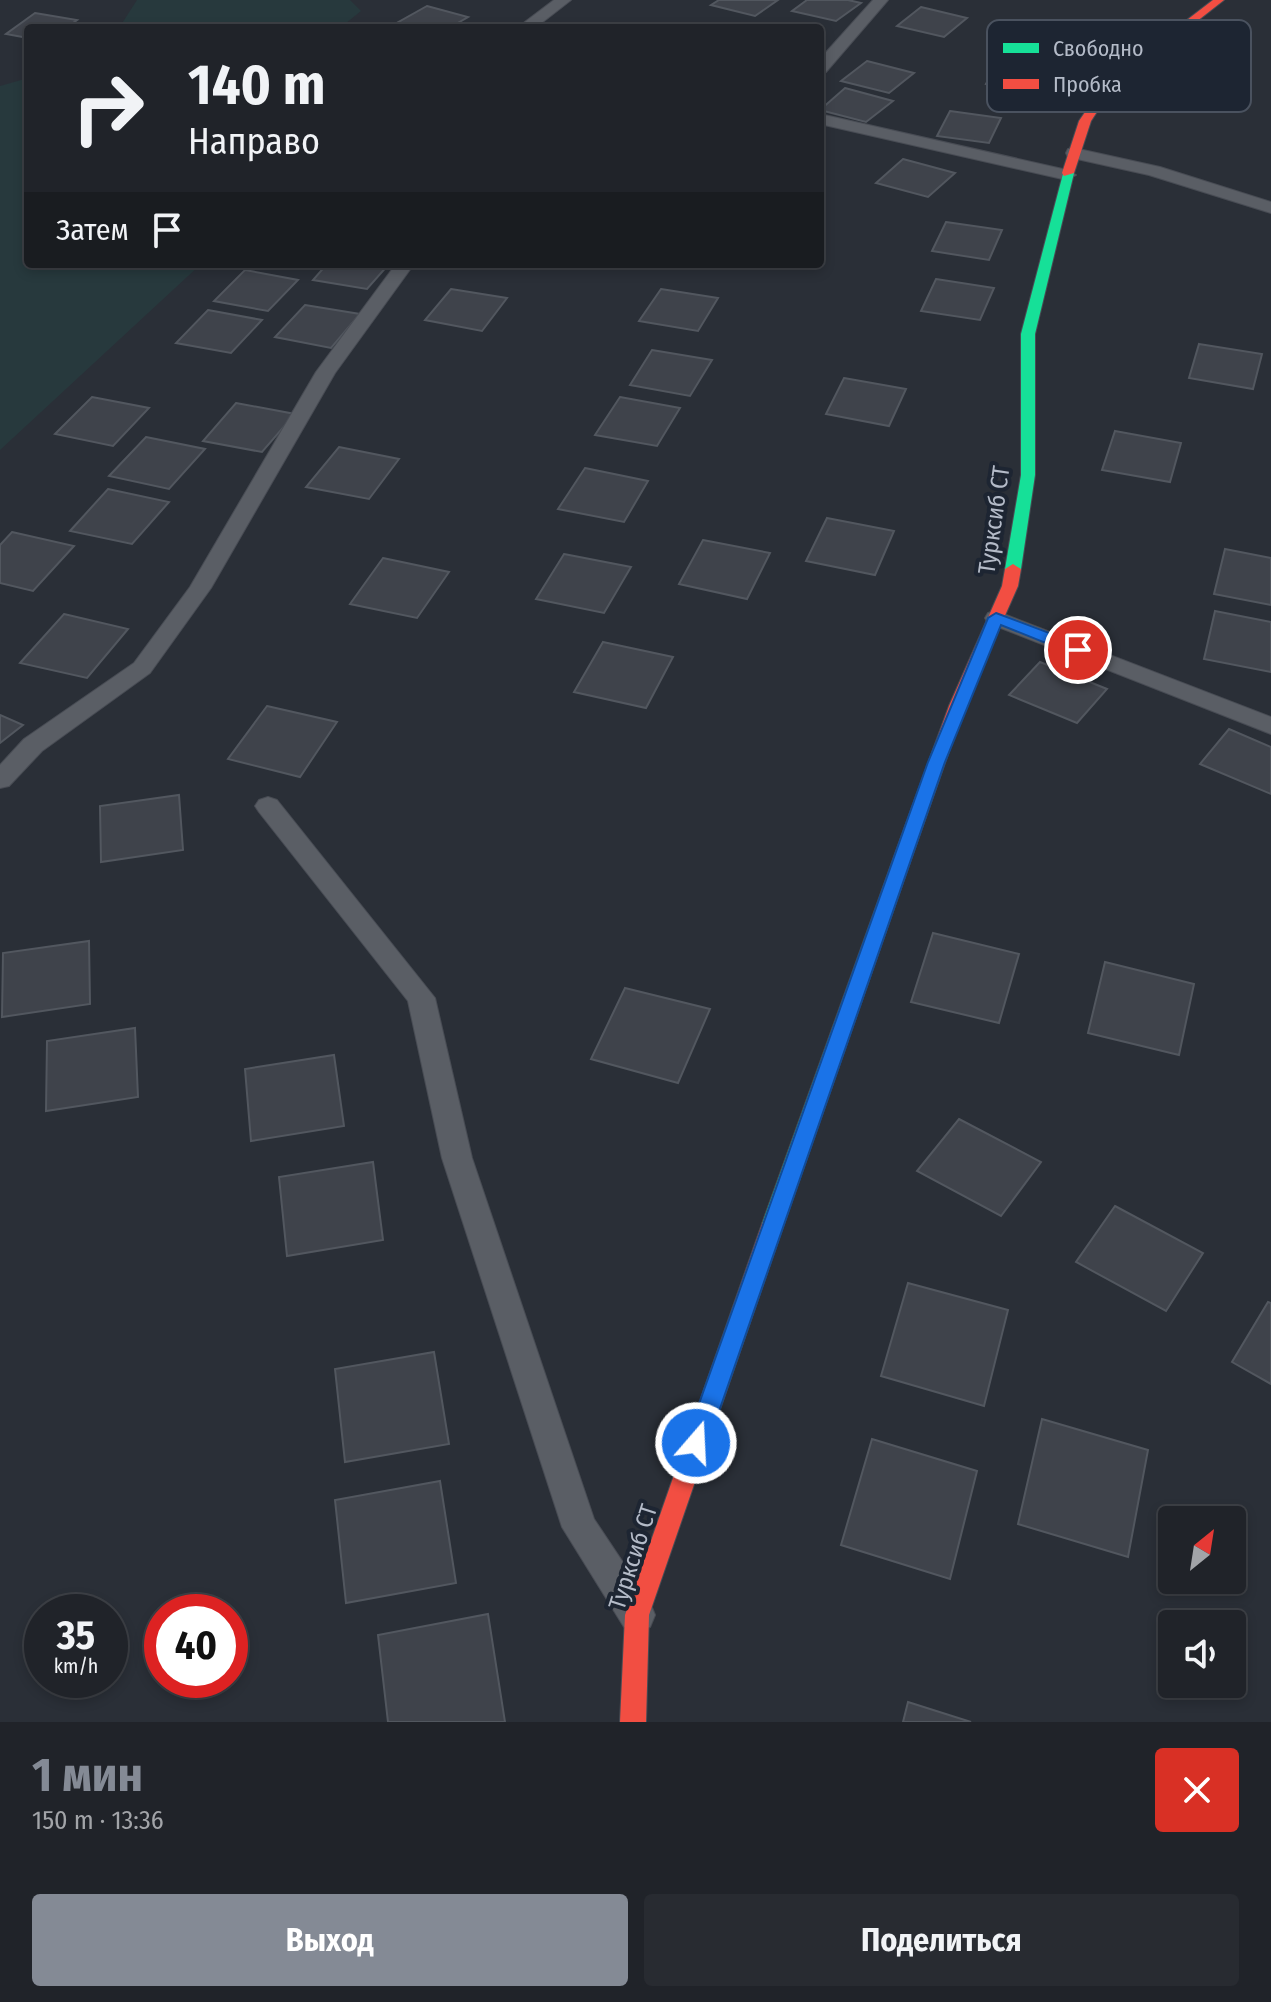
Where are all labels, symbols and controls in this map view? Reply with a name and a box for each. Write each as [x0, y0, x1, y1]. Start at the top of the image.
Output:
legend [987, 20, 1251, 112]
text: Свободно [1053, 35, 1144, 62]
text: 140 m [188, 52, 325, 119]
icon: right [56, 56, 160, 160]
text: Пробка [1053, 71, 1122, 98]
text: Направо [188, 120, 320, 164]
icon: arrive [145, 208, 189, 252]
text: Затем [56, 212, 129, 248]
street label: Турксиб СТ [973, 464, 1015, 576]
pin [1044, 616, 1112, 684]
icon: arrive [1056, 628, 1100, 672]
position arrow [654, 1401, 738, 1485]
street label: Турксиб СТ [603, 1501, 663, 1613]
north arrow [1158, 1506, 1246, 1594]
map controls [1158, 1506, 1246, 1698]
speed limit sign: 40 [144, 1594, 248, 1698]
button: sound [1158, 1610, 1246, 1698]
text: 35 [57, 1612, 95, 1660]
text: km/h [54, 1654, 98, 1678]
text: 1 мин [32, 1746, 143, 1804]
button: close [1155, 1748, 1239, 1832]
text: 150 m · 13:36 [32, 1805, 164, 1836]
button: Выход [32, 1894, 628, 1986]
button: Поделиться [644, 1894, 1239, 1986]

